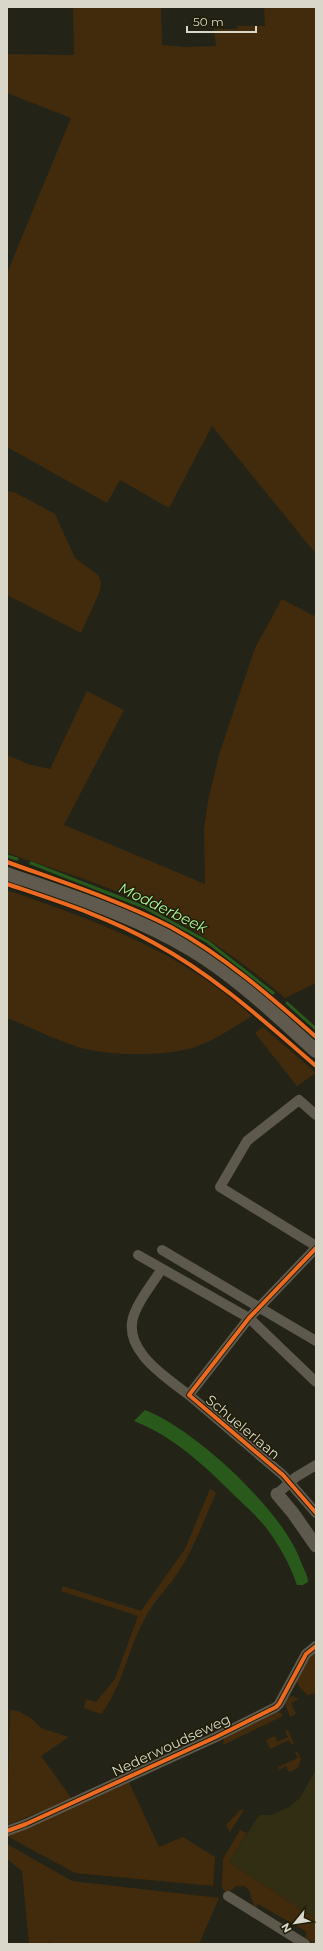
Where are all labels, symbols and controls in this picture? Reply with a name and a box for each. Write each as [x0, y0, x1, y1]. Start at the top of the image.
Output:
scale bar [187, 8, 256, 34]
text: 50 m [193, 14, 224, 29]
water label: Modderbeek [116, 878, 212, 938]
street label: Schuelerlaan [202, 1391, 284, 1463]
street label: Nederwoudseweg [109, 1710, 233, 1780]
north arrow [275, 1903, 315, 1943]
text: N [278, 1921, 295, 1935]

